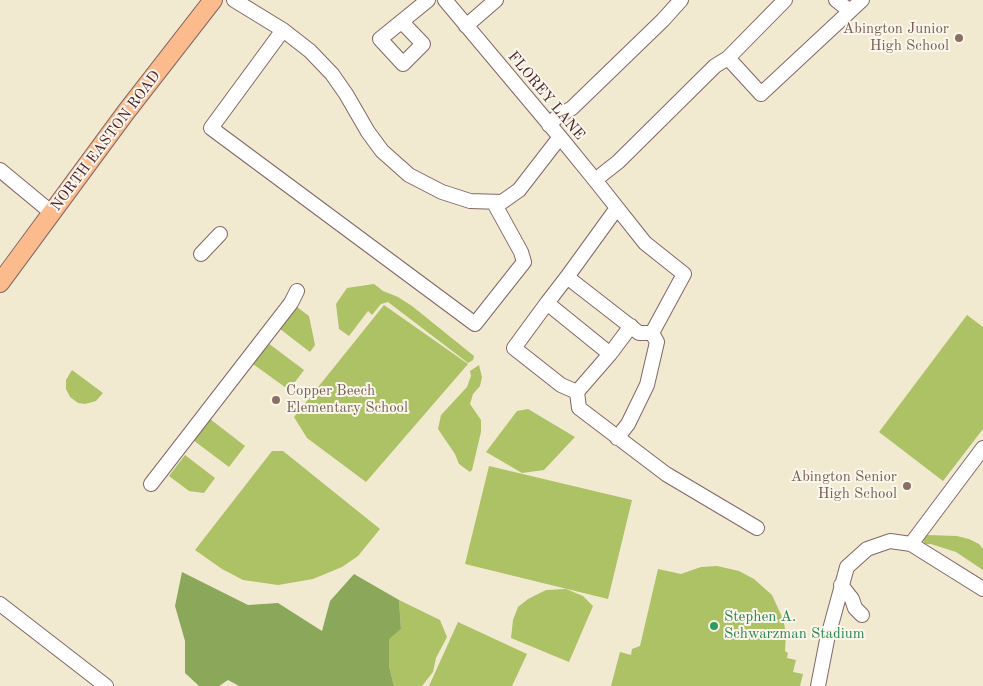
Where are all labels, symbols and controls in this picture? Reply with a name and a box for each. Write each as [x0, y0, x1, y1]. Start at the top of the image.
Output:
place label: Abington Junior High School [843, 20, 949, 55]
marker: Abington Junior High School [953, 32, 965, 44]
street label: FLOREY LANE [504, 48, 588, 144]
street label: NORTH EASTON ROAD [47, 67, 165, 215]
place label: Copper Beech Elementary School [286, 382, 408, 417]
marker: Copper Beech Elementary School [270, 394, 282, 406]
place label: Abington Senior High School [791, 468, 897, 503]
marker: Abington Senior High School [901, 480, 913, 492]
place label: Stephen A. Schwarzman Stadium [724, 608, 865, 643]
marker: Stephen A. Schwarzman Stadium [708, 620, 720, 632]

